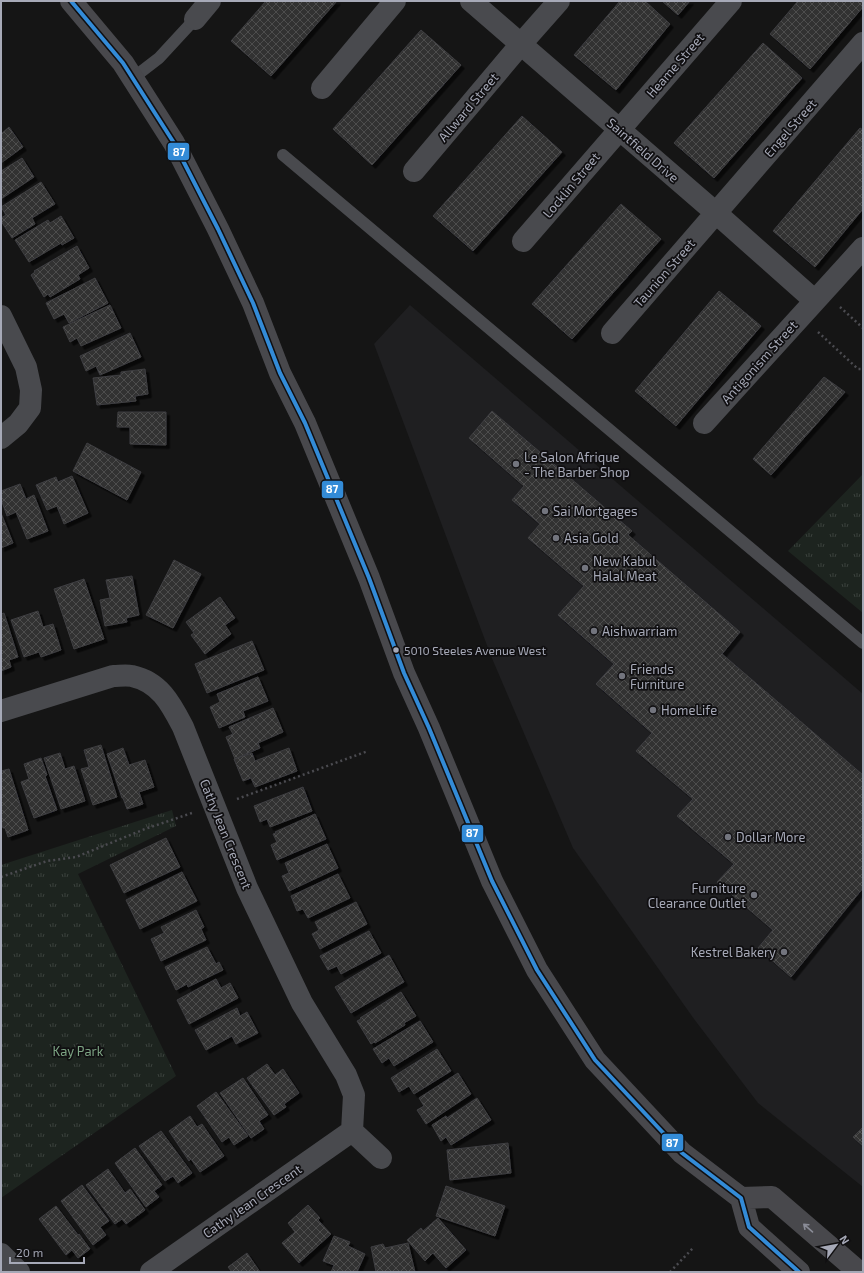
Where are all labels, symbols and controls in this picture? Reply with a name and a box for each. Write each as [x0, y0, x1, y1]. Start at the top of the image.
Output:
street label: Heame Street [643, 29, 707, 101]
street label: Allward Street [435, 69, 501, 145]
street label: Engel Street [760, 96, 820, 160]
street label: Saintfield Drive [604, 114, 682, 186]
line badge: 87 [167, 142, 190, 161]
text: 87 [173, 145, 186, 158]
street label: Locklin Street [539, 149, 603, 221]
street label: Taunion Street [630, 235, 698, 311]
street label: Antigonism Street [718, 317, 801, 407]
place label: Le Salon Afrique - The Barber Shop [524, 449, 630, 480]
marker: Le Salon Afrique - The Barber Shop [511, 459, 521, 469]
line badge: 87 [321, 480, 344, 499]
text: 87 [326, 482, 339, 495]
place label: Sai Mortgages [553, 503, 638, 519]
marker: Sai Mortgages [540, 506, 550, 516]
place label: Asia Gold [564, 530, 619, 546]
marker: Asia Gold [551, 533, 561, 543]
place label: New Kabul Halal Meat [593, 553, 657, 584]
marker: New Kabul Halal Meat [580, 563, 590, 573]
place label: Aishwarriam [602, 623, 677, 639]
marker: Aishwarriam [589, 626, 599, 636]
place label: 5010 Steeles Avenue West [404, 643, 546, 657]
marker: 5010 Steeles Avenue West [391, 645, 401, 655]
place label: Friends Furniture [630, 661, 685, 692]
marker: Friends Furniture [617, 671, 627, 681]
place label: HomeLife [661, 702, 717, 718]
marker: HomeLife [648, 705, 658, 715]
street label: Cathy Jean Crescent [197, 777, 255, 891]
line badge: 87 [461, 824, 484, 843]
text: 87 [466, 826, 479, 839]
place label: Dollar More [736, 829, 806, 845]
marker: Dollar More [723, 832, 733, 842]
place label: Furniture Clearance Outlet [648, 880, 746, 911]
marker: Furniture Clearance Outlet [749, 890, 759, 900]
place label: Kestrel Bakery [691, 944, 776, 960]
marker: Kestrel Bakery [779, 947, 789, 957]
park label: Kay Park [53, 1043, 104, 1059]
line badge: 87 [661, 1133, 684, 1152]
text: 87 [666, 1136, 679, 1149]
street label: Cathy Jean Crescent [199, 1161, 305, 1241]
one-way arrow [803, 1224, 813, 1233]
north arrow [816, 1225, 856, 1265]
text: N [837, 1233, 853, 1246]
scale bar [10, 1239, 84, 1265]
text: 20 m [16, 1245, 43, 1259]

